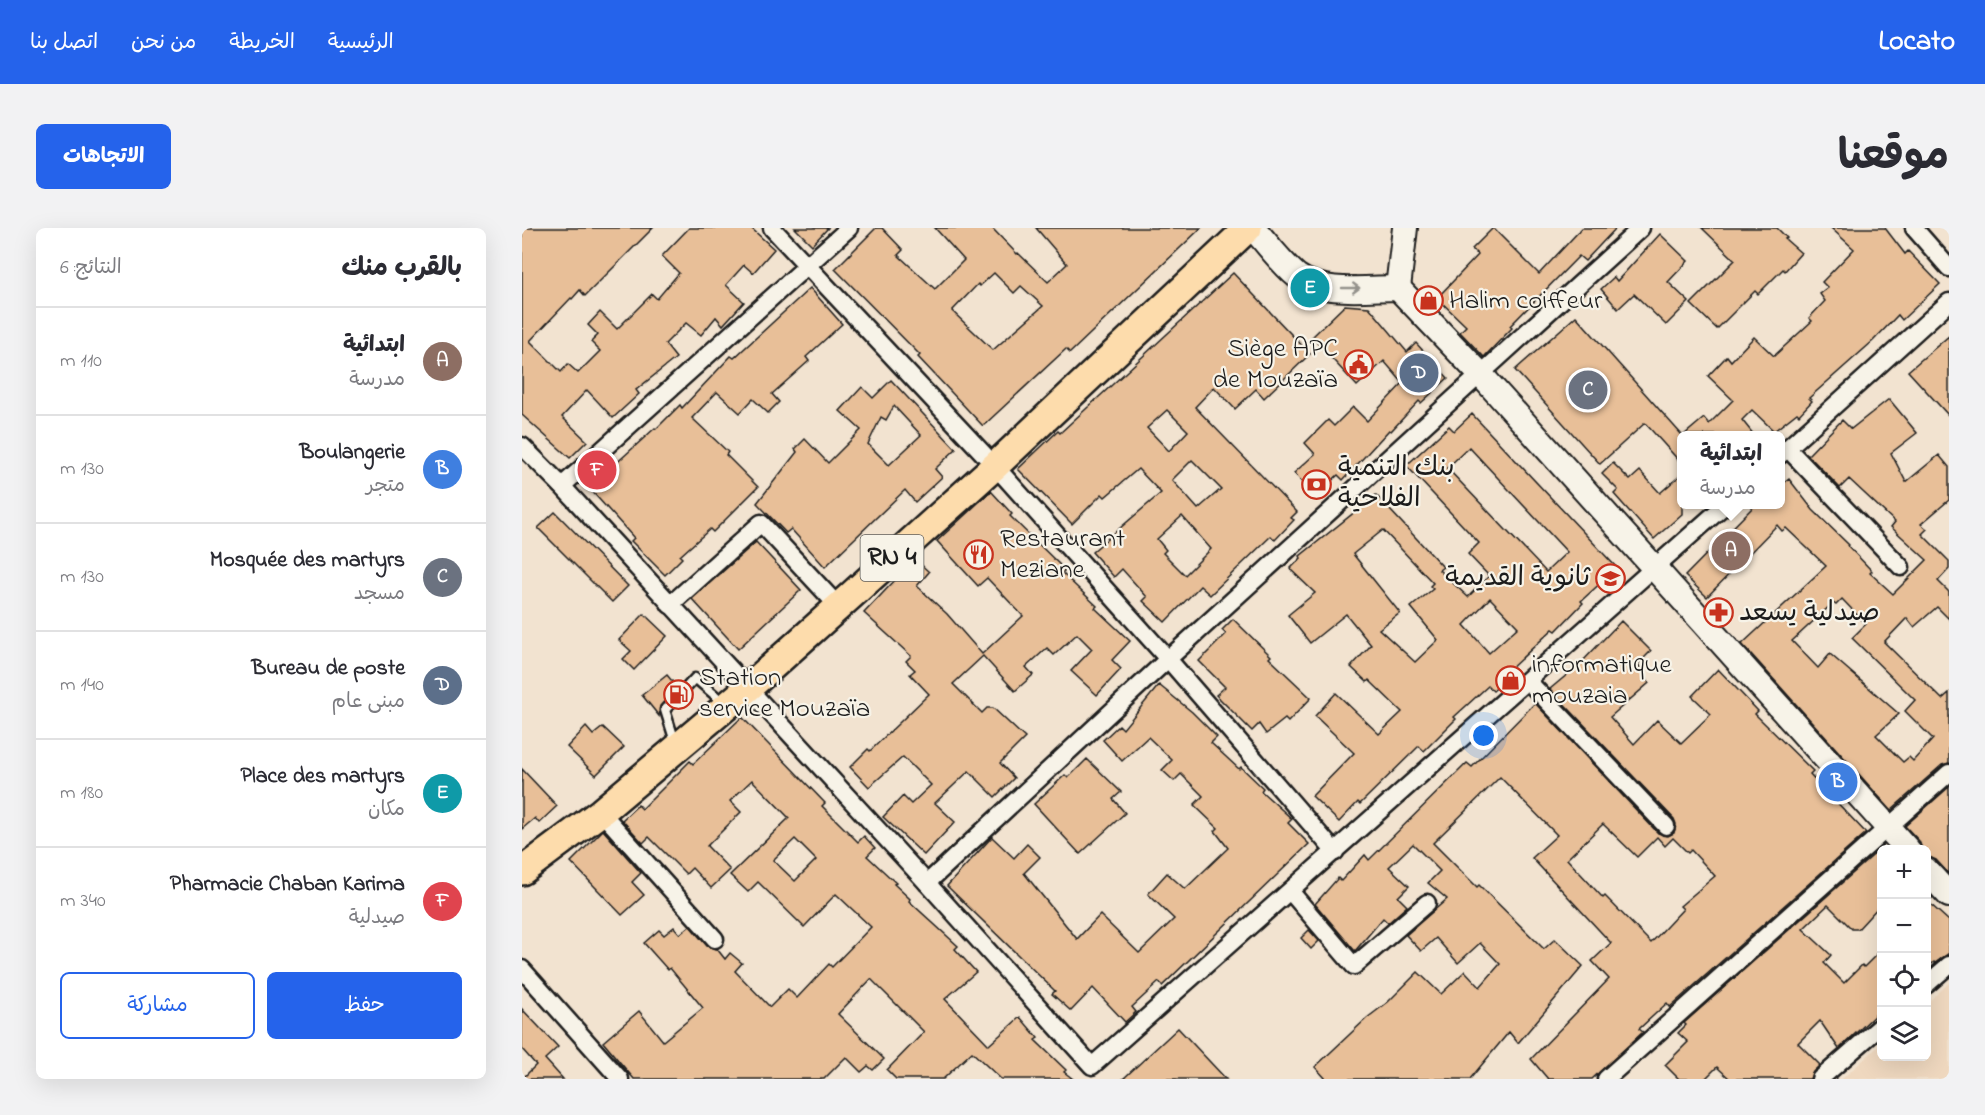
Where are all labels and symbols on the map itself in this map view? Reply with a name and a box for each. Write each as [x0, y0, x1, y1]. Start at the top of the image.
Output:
pin: E [1290, 266, 1330, 310]
one-way arrow [1340, 282, 1360, 294]
place label: Halim coiffeur [1449, 282, 1603, 321]
shop icon: Halim coiffeur [1412, 285, 1444, 317]
place label: Siège APC de Mouzaïa [1213, 330, 1338, 400]
public building icon: Siège APC de Mouzaïa [1343, 349, 1375, 381]
pin: D [1400, 350, 1438, 396]
pin: C [1568, 368, 1608, 412]
pin: F [578, 448, 616, 492]
place label: بنك التنمية الفلاحية [1338, 449, 1455, 519]
bank icon: بنك التنمية الفلاحية [1301, 468, 1333, 500]
place label: Restaurant Meziane [1000, 520, 1125, 590]
pin: A [1712, 528, 1750, 574]
road number: RN 4 [860, 535, 923, 581]
restaurant icon: Restaurant Meziane [963, 539, 995, 571]
place label: ثانوية القديمة [1445, 559, 1591, 598]
school or university icon: ثانوية القديمة [1595, 562, 1627, 594]
place label: صيدلية يسعد [1739, 594, 1880, 633]
pharmacy icon: صيدلية يسعد [1702, 597, 1734, 629]
place label: informatique mouzaia [1532, 646, 1673, 716]
place label: Station service Mouzaïa [699, 659, 870, 729]
shop icon: informatique mouzaia [1495, 665, 1527, 697]
fuel station icon: Station service Mouzaïa [662, 678, 694, 710]
your location [1469, 721, 1498, 750]
pin: B [1818, 760, 1858, 804]

